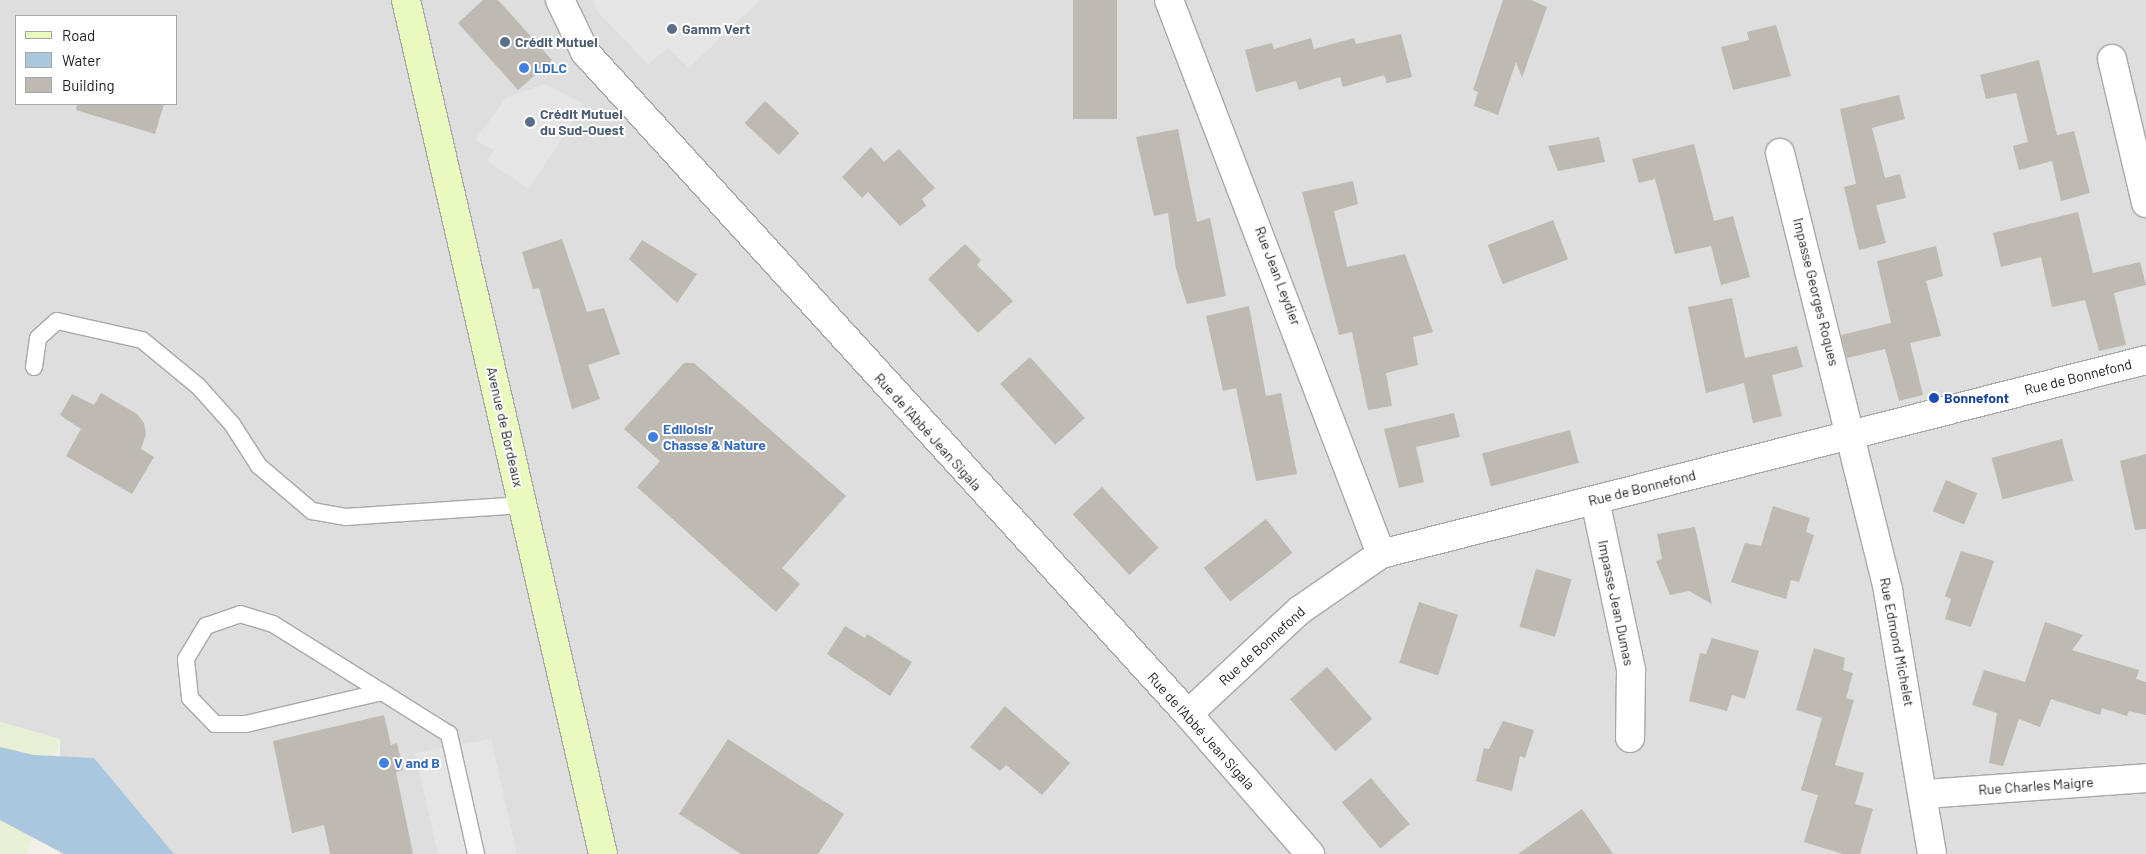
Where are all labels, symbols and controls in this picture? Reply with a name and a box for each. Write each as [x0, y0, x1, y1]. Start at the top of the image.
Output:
legend [15, 15, 178, 105]
place label: Gamm Vert [682, 21, 750, 37]
marker: Gamm Vert [666, 23, 678, 35]
text: Road [62, 26, 95, 44]
place label: Crédit Mutuel [515, 34, 598, 50]
marker: Crédit Mutuel [499, 36, 511, 48]
text: Water [62, 51, 101, 69]
place label: LDLC [534, 60, 567, 76]
marker: LDLC [518, 62, 530, 74]
text: Building [62, 76, 115, 94]
place label: Crédit Mutuel du Sud-Ouest [540, 106, 624, 138]
marker: Crédit Mutuel du Sud-Ouest [524, 116, 536, 128]
street label: Impasse Georges Roques [1789, 216, 1843, 368]
street label: Rue Jean Leydier [1251, 224, 1305, 328]
street label: Rue de Bonnefond [2023, 356, 2133, 398]
street label: Avenue de Bordeaux [483, 365, 527, 489]
street label: Rue de l'Abbé Jean Sigala [871, 370, 985, 494]
place label: Bonnefont [1944, 390, 2009, 406]
marker: Bonnefont [1928, 392, 1940, 404]
place label: Ediloisir Chasse & Nature [663, 421, 766, 454]
marker: Ediloisir Chasse & Nature [647, 431, 659, 443]
street label: Rue de Bonnefond [1587, 467, 1697, 509]
street label: Impasse Jean Dumas [1594, 539, 1638, 667]
street label: Rue Edmond Michelet [1876, 576, 1918, 708]
street label: Rue de Bonnefond [1215, 603, 1309, 689]
street label: Rue de l'Abbé Jean Sigala [1144, 669, 1258, 793]
place label: V and B [394, 755, 440, 771]
marker: V and B [378, 757, 390, 769]
street label: Rue Charles Maigre [1978, 774, 2094, 798]

